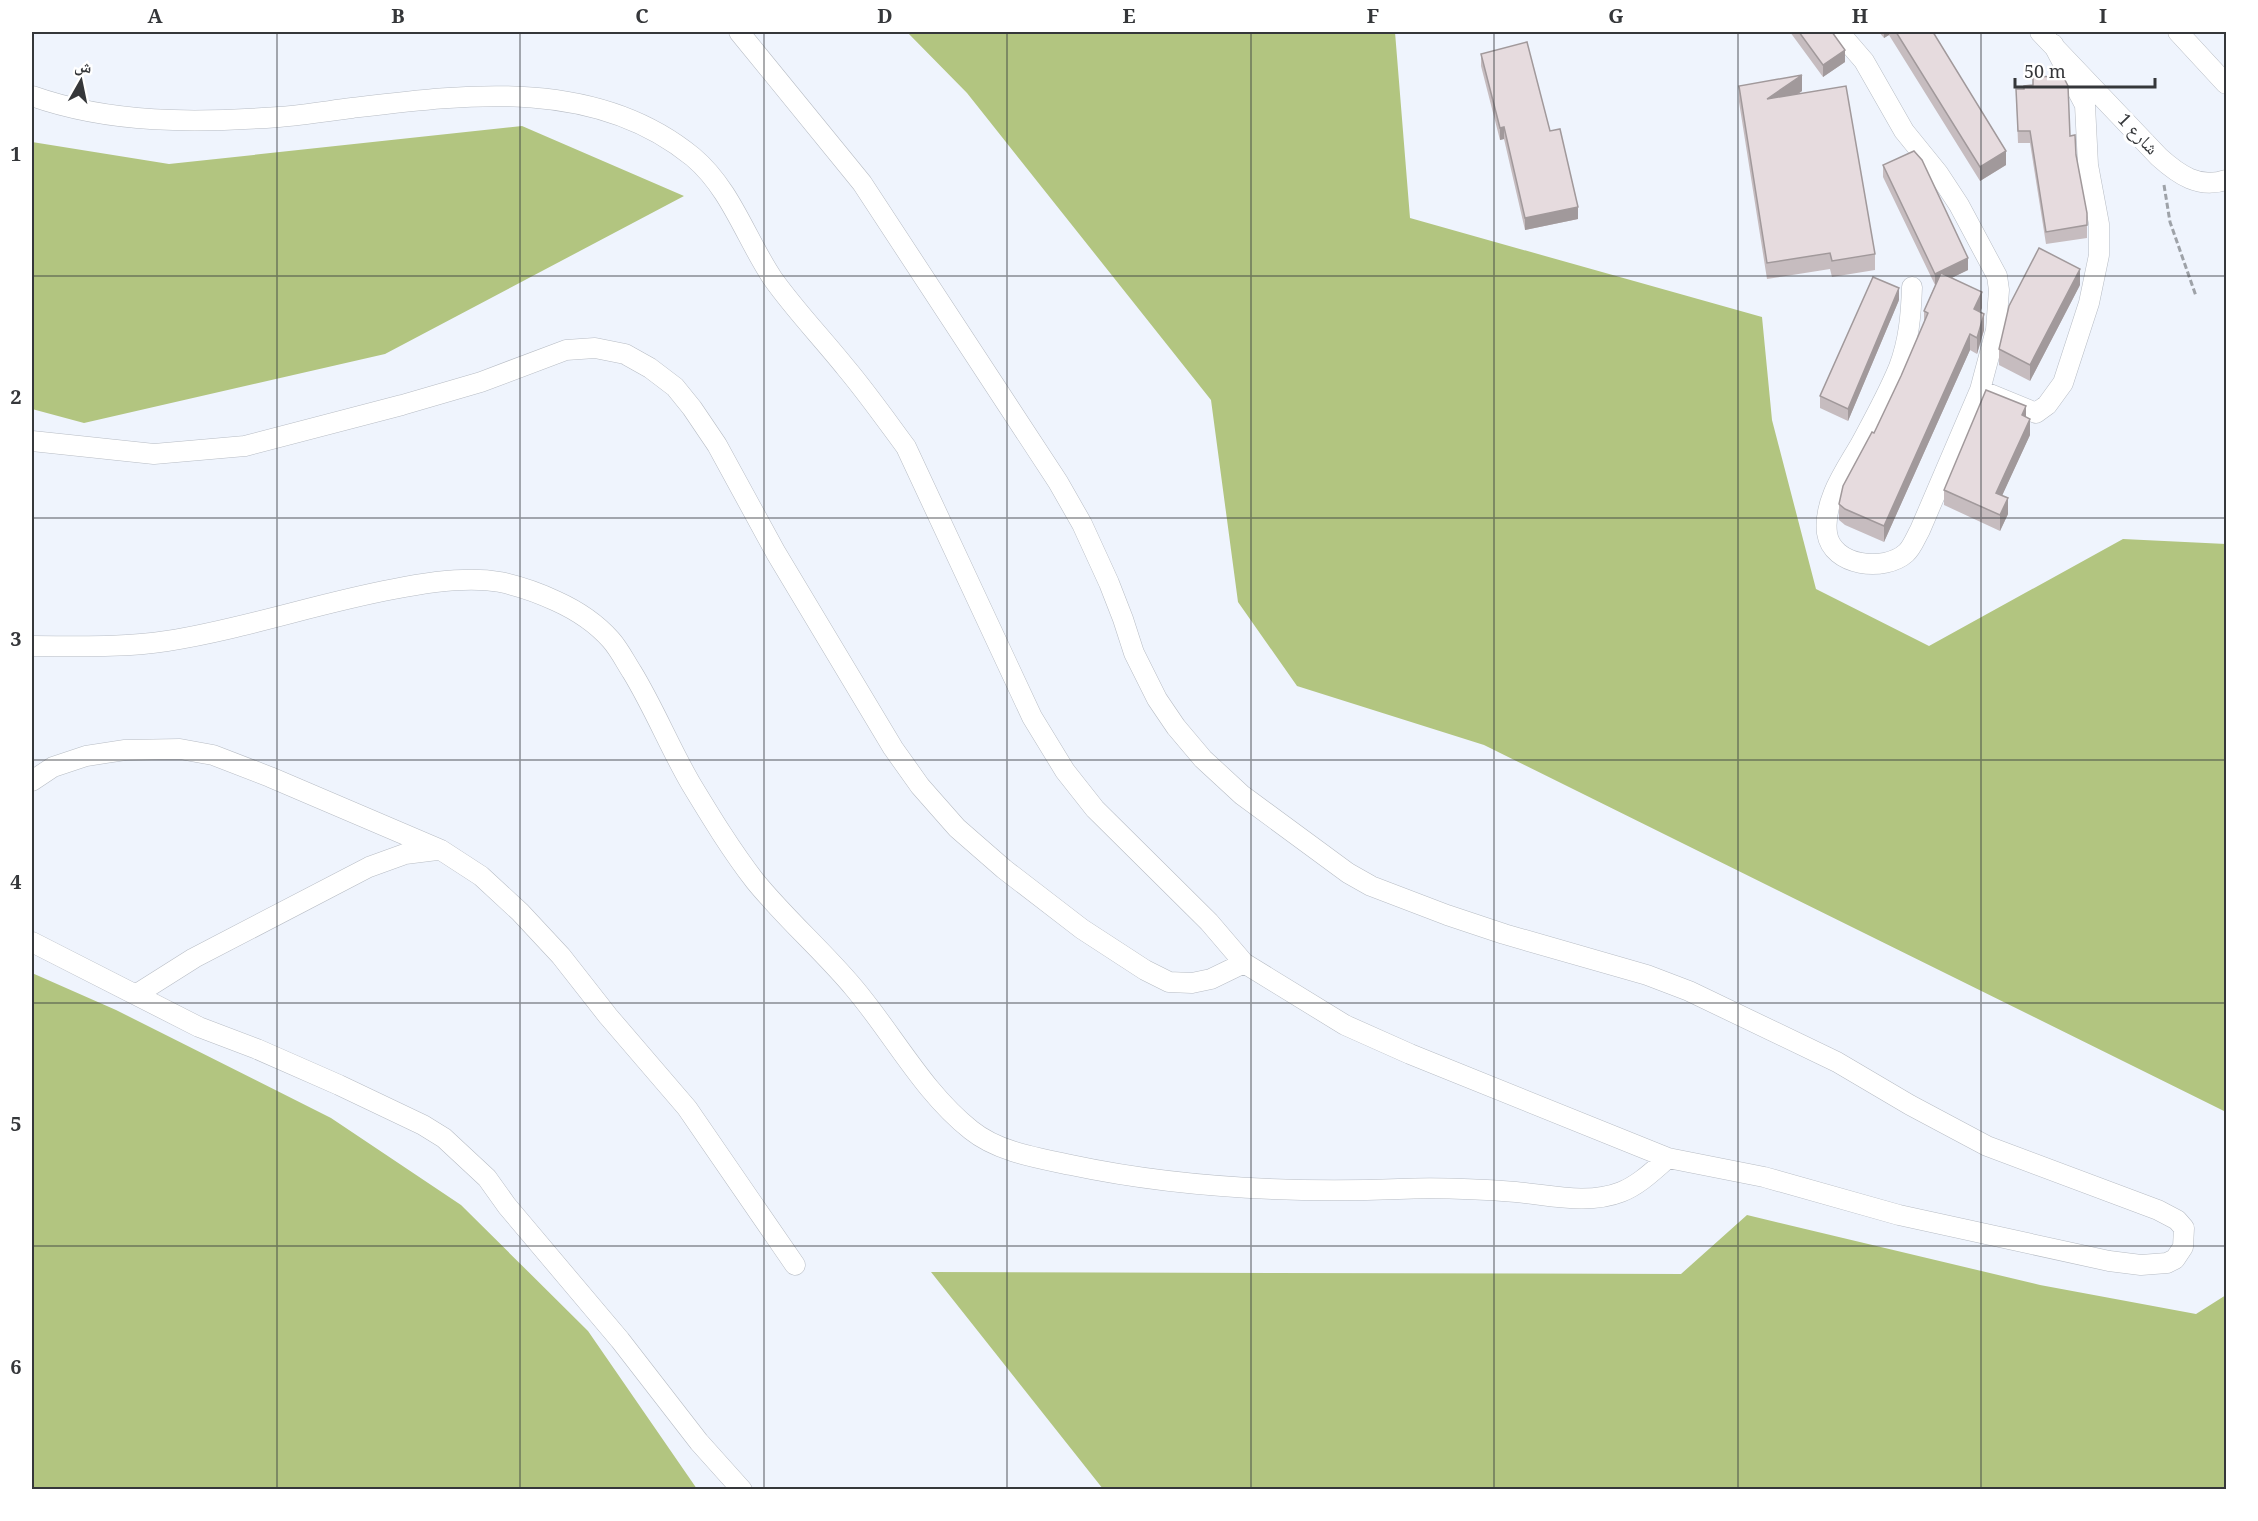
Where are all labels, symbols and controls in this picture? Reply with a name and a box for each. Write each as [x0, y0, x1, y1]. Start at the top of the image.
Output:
text: A [147, 2, 163, 29]
text: B [391, 2, 405, 29]
text: C [635, 2, 649, 29]
text: D [877, 2, 893, 29]
text: E [1122, 2, 1136, 29]
text: F [1367, 2, 1379, 29]
text: G [1608, 2, 1624, 29]
text: H [1852, 2, 1868, 29]
text: I [2099, 2, 2107, 29]
north arrow [51, 51, 111, 111]
scale bar [2015, 51, 2154, 89]
text: ش [73, 54, 93, 78]
text: 50 m [2024, 59, 2066, 83]
street label: شارع 1 [2113, 107, 2164, 159]
text: 1 [10, 140, 22, 167]
text: 2 [10, 383, 22, 410]
text: 3 [10, 625, 22, 652]
text: 4 [10, 868, 22, 895]
text: 5 [10, 1110, 22, 1137]
text: 6 [10, 1353, 22, 1380]

